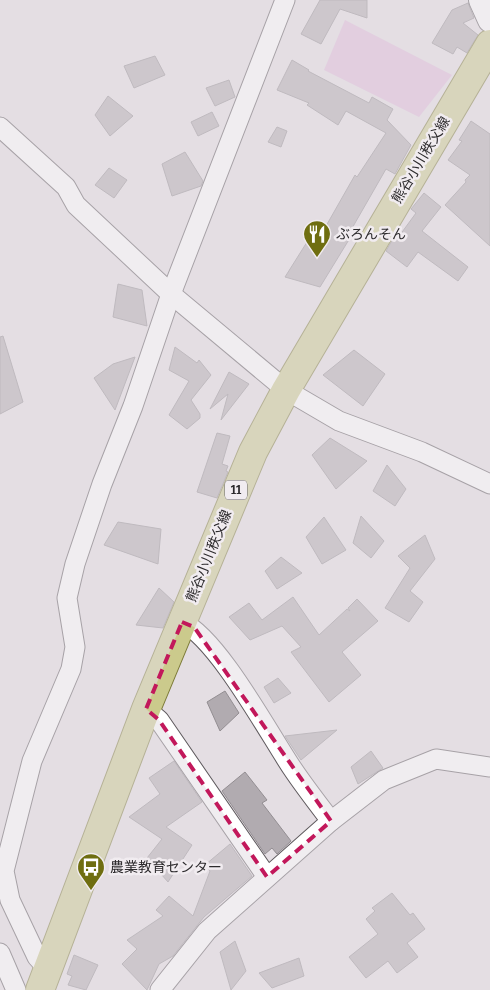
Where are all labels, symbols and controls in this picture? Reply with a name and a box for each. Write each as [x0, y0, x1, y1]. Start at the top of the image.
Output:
street label: 熊谷小川秩父線 [388, 114, 454, 206]
restaurant icon: ぶろんそん [302, 219, 332, 258]
place label: ぶろんそん [336, 226, 406, 243]
road number: 11 [225, 480, 247, 500]
street label: 熊谷小川秩父線 [183, 507, 235, 605]
bus stop icon: 農業教育センター [76, 852, 106, 891]
place label: 農業教育センター [110, 859, 222, 876]

